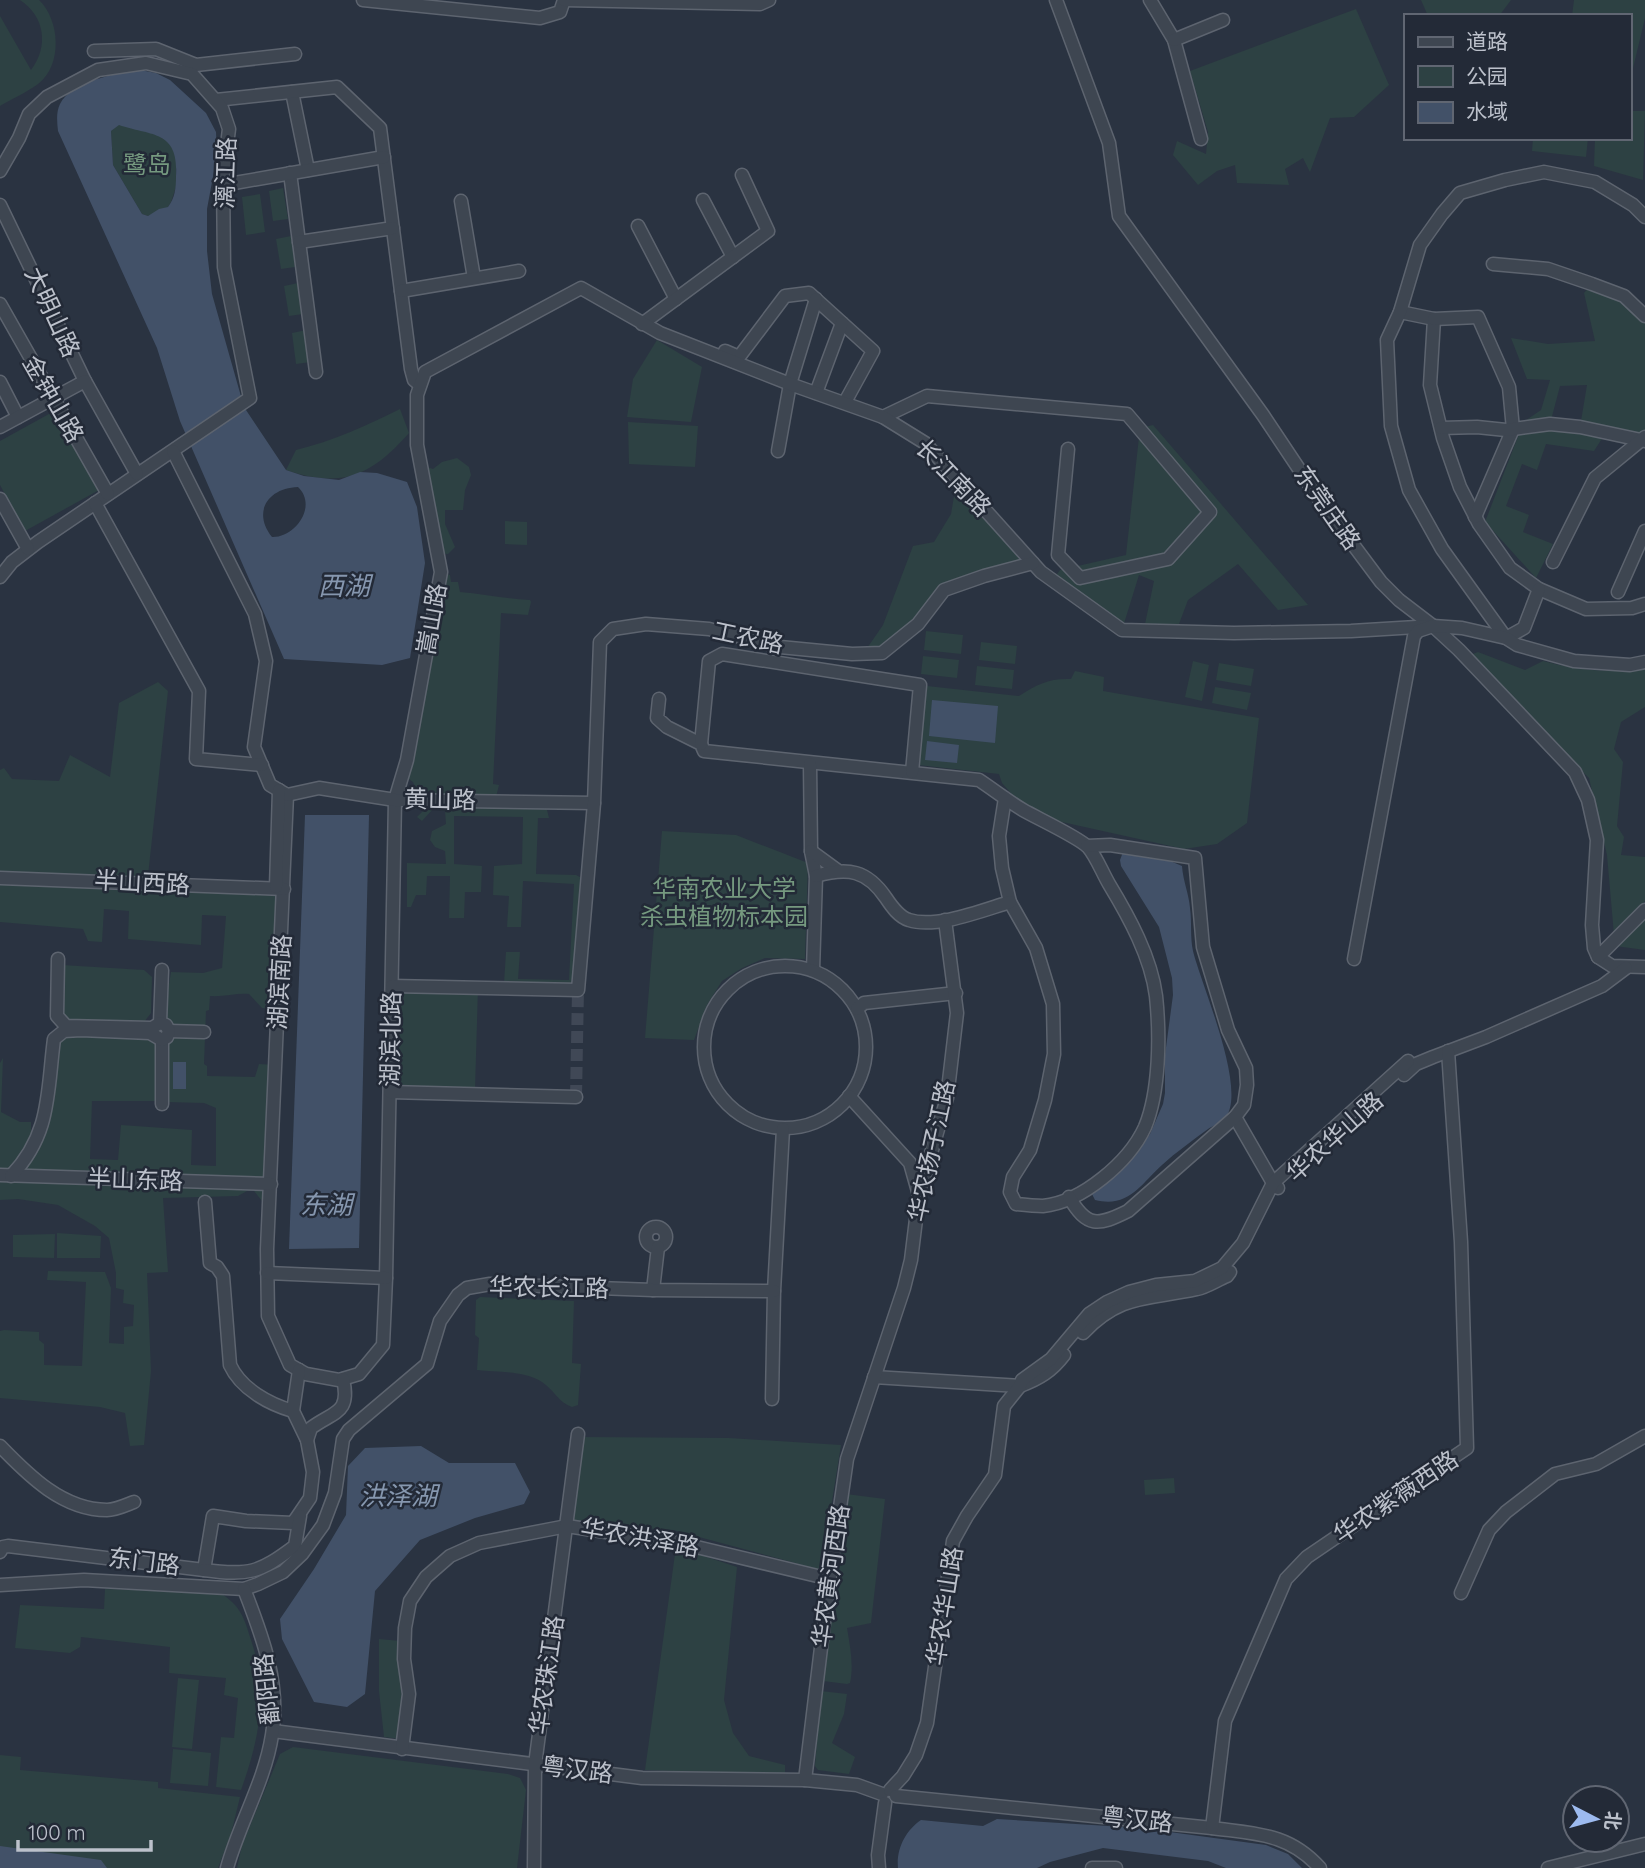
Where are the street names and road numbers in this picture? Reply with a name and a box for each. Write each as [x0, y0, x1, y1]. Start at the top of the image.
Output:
street label: 漓江路 [209, 136, 241, 209]
street label: 大明山路 [19, 262, 87, 361]
street label: 金钟山路 [17, 349, 91, 448]
street label: 长江南路 [910, 432, 998, 522]
street label: 东莞庄路 [1288, 460, 1368, 555]
street label: 嵩山路 [410, 581, 452, 657]
street label: 工农路 [710, 615, 787, 659]
street label: 黄山路 [404, 783, 476, 815]
street label: 半山西路 [93, 865, 191, 899]
street label: 湖滨南路 [262, 933, 296, 1031]
street label: 湖滨北路 [374, 991, 406, 1087]
street label: 华农扬子江路 [901, 1077, 961, 1224]
street label: 华农华山路 [1280, 1085, 1389, 1188]
street label: 半山东路 [87, 1162, 184, 1196]
street label: 华农长江路 [489, 1271, 609, 1303]
street label: 华农紫薇西路 [1327, 1443, 1464, 1549]
street label: 华农黄河西路 [805, 1502, 855, 1649]
street label: 华农洪泽路 [578, 1512, 702, 1562]
street label: 东门路 [107, 1542, 182, 1580]
street label: 华农华山路 [920, 1544, 968, 1667]
street label: 华农珠江路 [523, 1613, 569, 1736]
street label: 鄱阳路 [247, 1652, 285, 1726]
street label: 粤汉路 [540, 1750, 615, 1788]
street label: 粤汉路 [1100, 1800, 1174, 1838]

